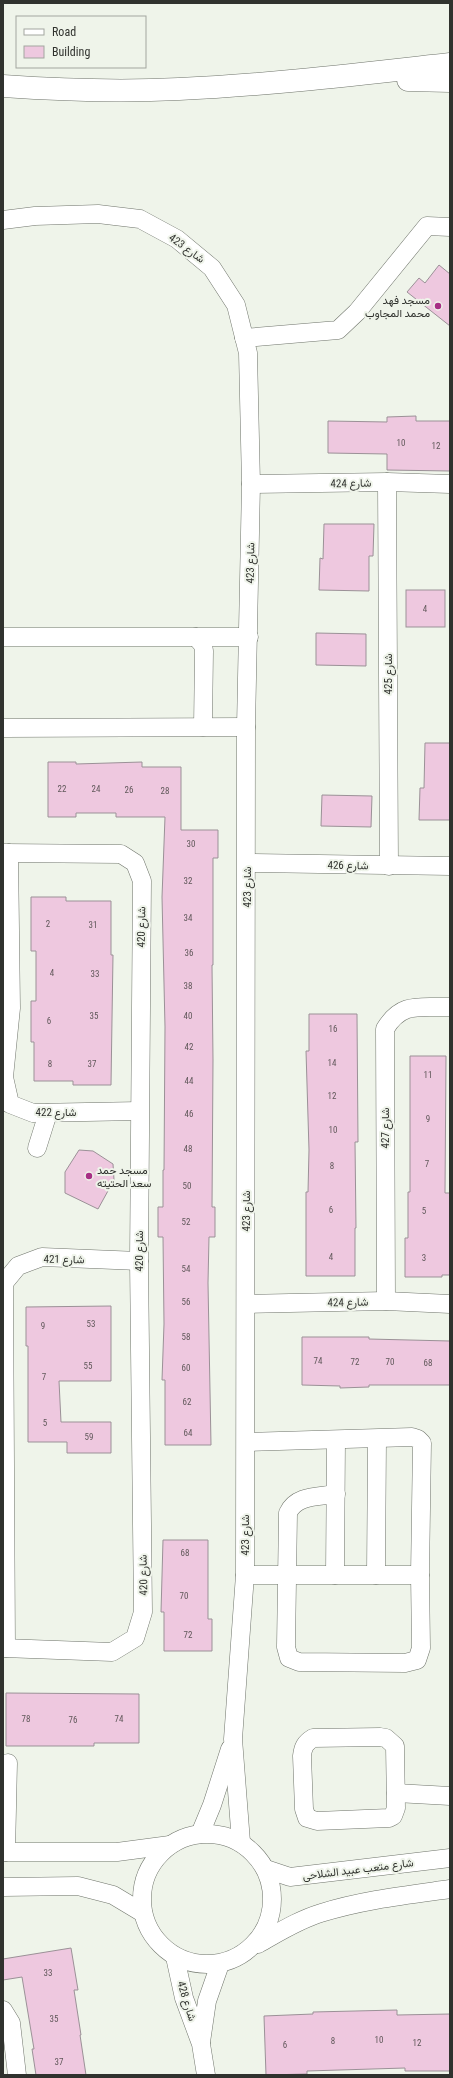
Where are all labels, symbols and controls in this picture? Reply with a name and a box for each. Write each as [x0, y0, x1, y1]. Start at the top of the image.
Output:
legend [16, 16, 146, 68]
text: Road [52, 25, 76, 39]
text: Building [52, 45, 90, 59]
street label: شارع 423 [166, 231, 207, 267]
place label: مسجد فهد محمد المجاوب [365, 294, 430, 320]
marker: مسجد فهد محمد المجاوب [433, 301, 443, 311]
house number: 10 [397, 438, 405, 448]
house number: 12 [432, 441, 441, 451]
street label: شارع 424 [330, 477, 372, 491]
street label: شارع 423 [244, 542, 258, 584]
house number: 4 [423, 604, 428, 614]
street label: شارع 425 [382, 653, 396, 694]
house number: 22 [58, 784, 67, 794]
house number: 24 [92, 784, 101, 794]
house number: 26 [125, 785, 133, 795]
house number: 28 [161, 786, 169, 796]
house number: 30 [187, 839, 195, 849]
street label: شارع 426 [327, 859, 369, 873]
street label: شارع 423 [241, 866, 255, 907]
house number: 32 [184, 876, 193, 886]
street label: شارع 420 [135, 906, 149, 948]
house number: 34 [184, 913, 193, 923]
house number: 2 [46, 919, 51, 929]
house number: 31 [89, 920, 97, 930]
house number: 36 [185, 948, 193, 958]
house number: 4 [50, 968, 55, 978]
house number: 33 [91, 969, 99, 979]
house number: 38 [184, 981, 192, 991]
house number: 35 [90, 1011, 99, 1021]
house number: 40 [184, 1011, 192, 1021]
house number: 6 [47, 1016, 51, 1026]
house number: 16 [329, 1024, 337, 1034]
house number: 42 [185, 1042, 194, 1052]
house number: 14 [328, 1058, 337, 1068]
house number: 8 [48, 1059, 52, 1069]
house number: 37 [88, 1059, 97, 1069]
house number: 11 [424, 1070, 432, 1080]
house number: 44 [185, 1076, 194, 1086]
house number: 12 [328, 1091, 337, 1101]
street label: شارع 422 [36, 1106, 77, 1120]
street label: شارع 427 [379, 1107, 393, 1148]
house number: 46 [185, 1109, 193, 1119]
house number: 9 [426, 1114, 430, 1124]
house number: 10 [329, 1125, 337, 1135]
house number: 48 [184, 1144, 192, 1154]
house number: 7 [425, 1159, 430, 1169]
house number: 8 [330, 1161, 334, 1171]
place label: مسجد حمد سعد الحتيته [97, 1164, 152, 1190]
marker: مسجد حمد سعد الحتيته [84, 1171, 94, 1181]
house number: 50 [183, 1181, 191, 1191]
street label: شارع 423 [240, 1190, 254, 1231]
house number: 6 [329, 1205, 333, 1215]
house number: 5 [422, 1206, 427, 1216]
house number: 52 [182, 1217, 191, 1227]
street label: شارع 420 [133, 1230, 147, 1271]
house number: 4 [329, 1252, 334, 1262]
street label: شارع 421 [43, 1253, 85, 1267]
house number: 3 [422, 1253, 426, 1263]
house number: 54 [182, 1264, 191, 1274]
street label: شارع 424 [327, 1296, 369, 1310]
house number: 56 [182, 1297, 190, 1307]
house number: 53 [87, 1319, 95, 1329]
house number: 9 [41, 1321, 45, 1331]
house number: 58 [182, 1332, 190, 1342]
house number: 74 [314, 1356, 323, 1366]
house number: 72 [351, 1357, 360, 1367]
house number: 70 [386, 1357, 394, 1367]
house number: 68 [424, 1358, 432, 1368]
house number: 55 [84, 1361, 93, 1371]
house number: 60 [182, 1363, 190, 1373]
house number: 7 [42, 1372, 47, 1382]
house number: 62 [183, 1397, 192, 1407]
house number: 5 [43, 1418, 48, 1428]
house number: 64 [184, 1428, 193, 1438]
house number: 59 [85, 1432, 93, 1442]
street label: شارع 423 [239, 1514, 253, 1555]
house number: 68 [181, 1548, 189, 1558]
street label: شارع 420 [137, 1554, 151, 1596]
house number: 70 [180, 1591, 188, 1601]
house number: 72 [184, 1630, 193, 1640]
house number: 78 [22, 1714, 30, 1724]
house number: 74 [115, 1714, 124, 1724]
house number: 76 [69, 1715, 77, 1725]
street label: شارع متعب عبيد الشلاحى [302, 1856, 415, 1884]
house number: 33 [44, 1968, 52, 1978]
street label: شارع 428 [173, 1980, 199, 2023]
house number: 35 [50, 2014, 59, 2024]
house number: 10 [375, 2035, 383, 2045]
house number: 8 [331, 2036, 335, 2046]
house number: 12 [413, 2038, 422, 2048]
house number: 6 [283, 2040, 287, 2050]
house number: 37 [55, 2057, 64, 2067]

